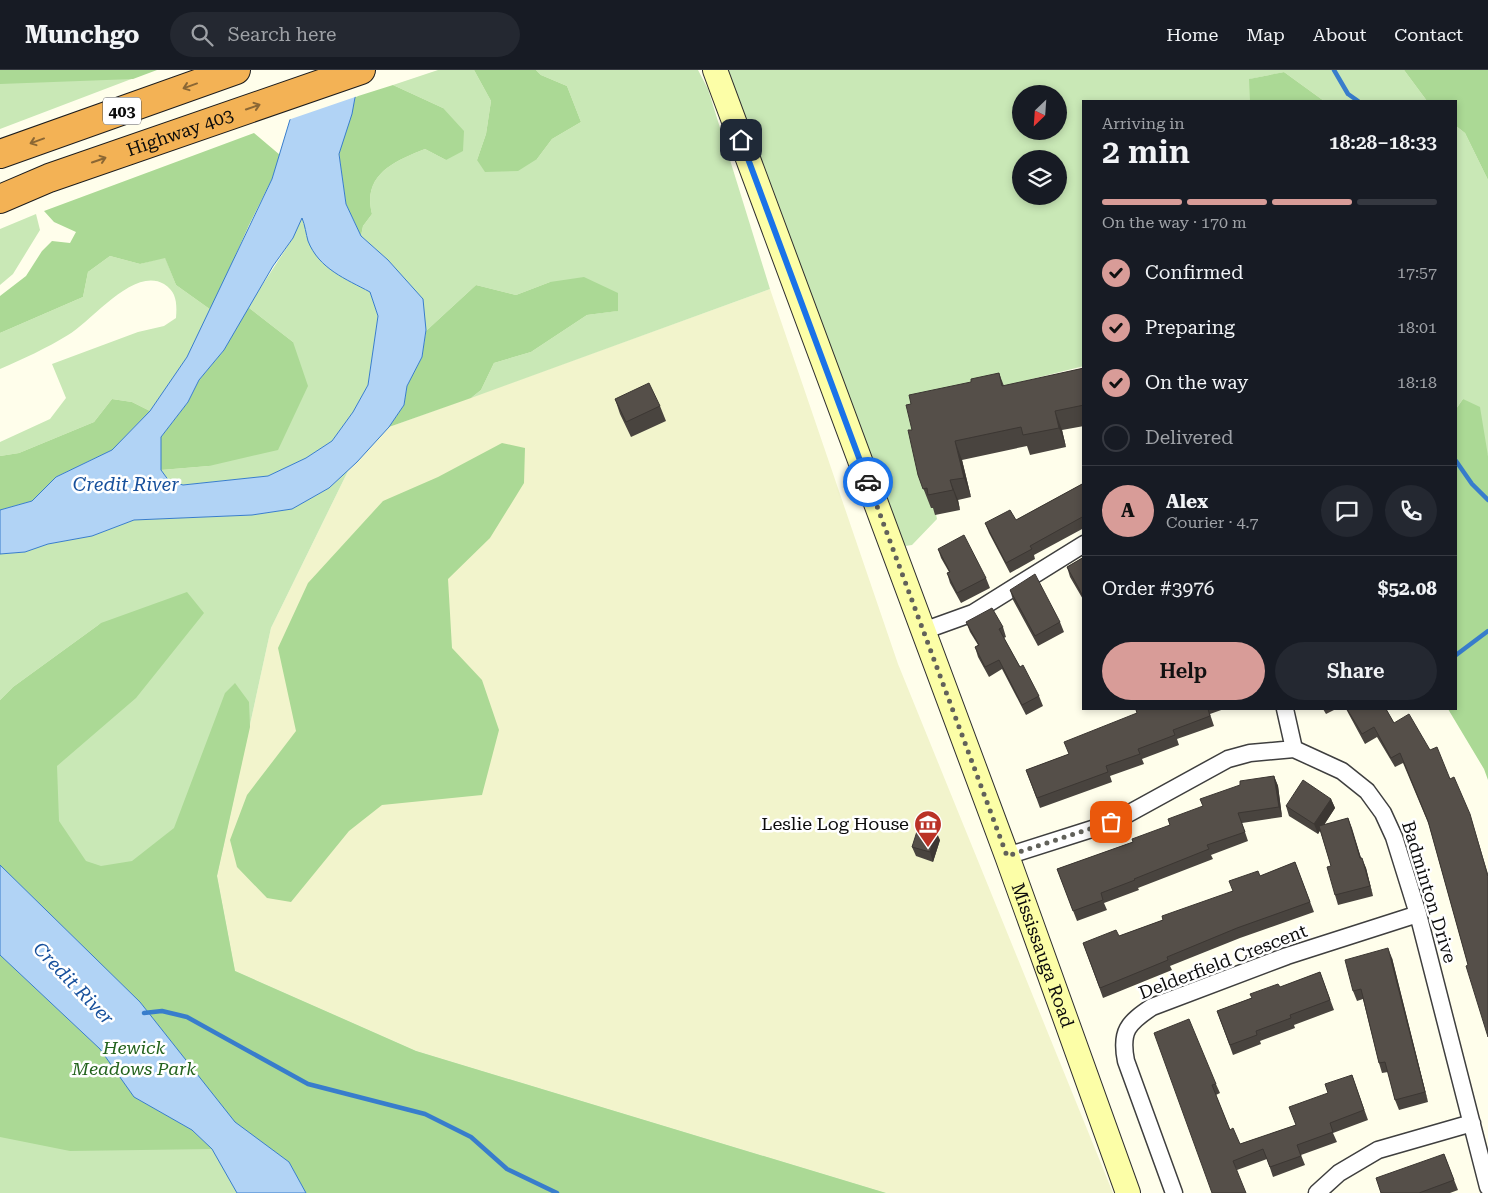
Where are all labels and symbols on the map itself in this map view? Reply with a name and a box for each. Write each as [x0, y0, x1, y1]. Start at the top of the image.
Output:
one-way arrow [183, 82, 198, 91]
north arrow [1012, 85, 1068, 140]
road number: 403 [103, 97, 141, 124]
one-way arrow [245, 102, 261, 111]
street label: Highway 403 [124, 104, 236, 160]
pin [720, 119, 762, 161]
one-way arrow [30, 137, 45, 146]
one-way arrow [91, 155, 107, 165]
courier [843, 457, 893, 507]
water label: Credit River [73, 473, 179, 496]
pin [1090, 801, 1132, 843]
museum icon: Leslie Log House [913, 809, 943, 848]
place label: Leslie Log House [761, 813, 909, 834]
street label: Badminton Drive [1398, 818, 1461, 966]
street label: Mississauga Road [1008, 880, 1079, 1031]
street label: Delderfield Crescent [1136, 920, 1310, 1003]
water label: Credit River [28, 937, 119, 1030]
park label: Hewick Meadows Park [71, 1037, 196, 1079]

